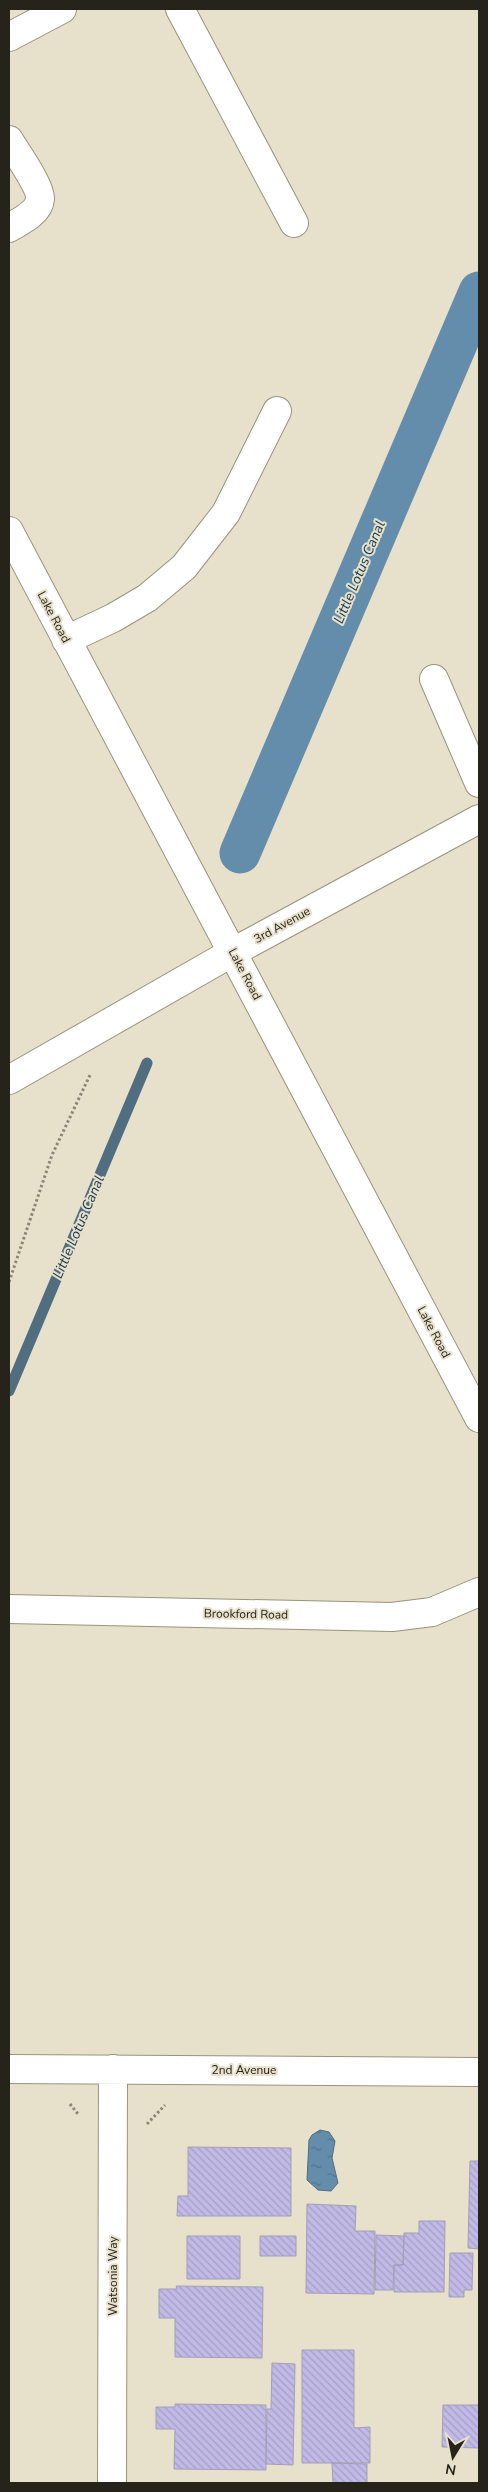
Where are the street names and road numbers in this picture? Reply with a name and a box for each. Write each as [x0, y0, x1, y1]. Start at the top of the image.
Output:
street label: Lake Road [34, 588, 74, 646]
street label: 3rd Avenue [251, 903, 313, 947]
street label: Lake Road [225, 945, 265, 1003]
street label: Lake Road [414, 1303, 454, 1361]
street label: Brookford Road [204, 1605, 288, 1623]
street label: 2nd Avenue [212, 2062, 276, 2078]
street label: Watsonia Way [105, 2235, 121, 2316]

